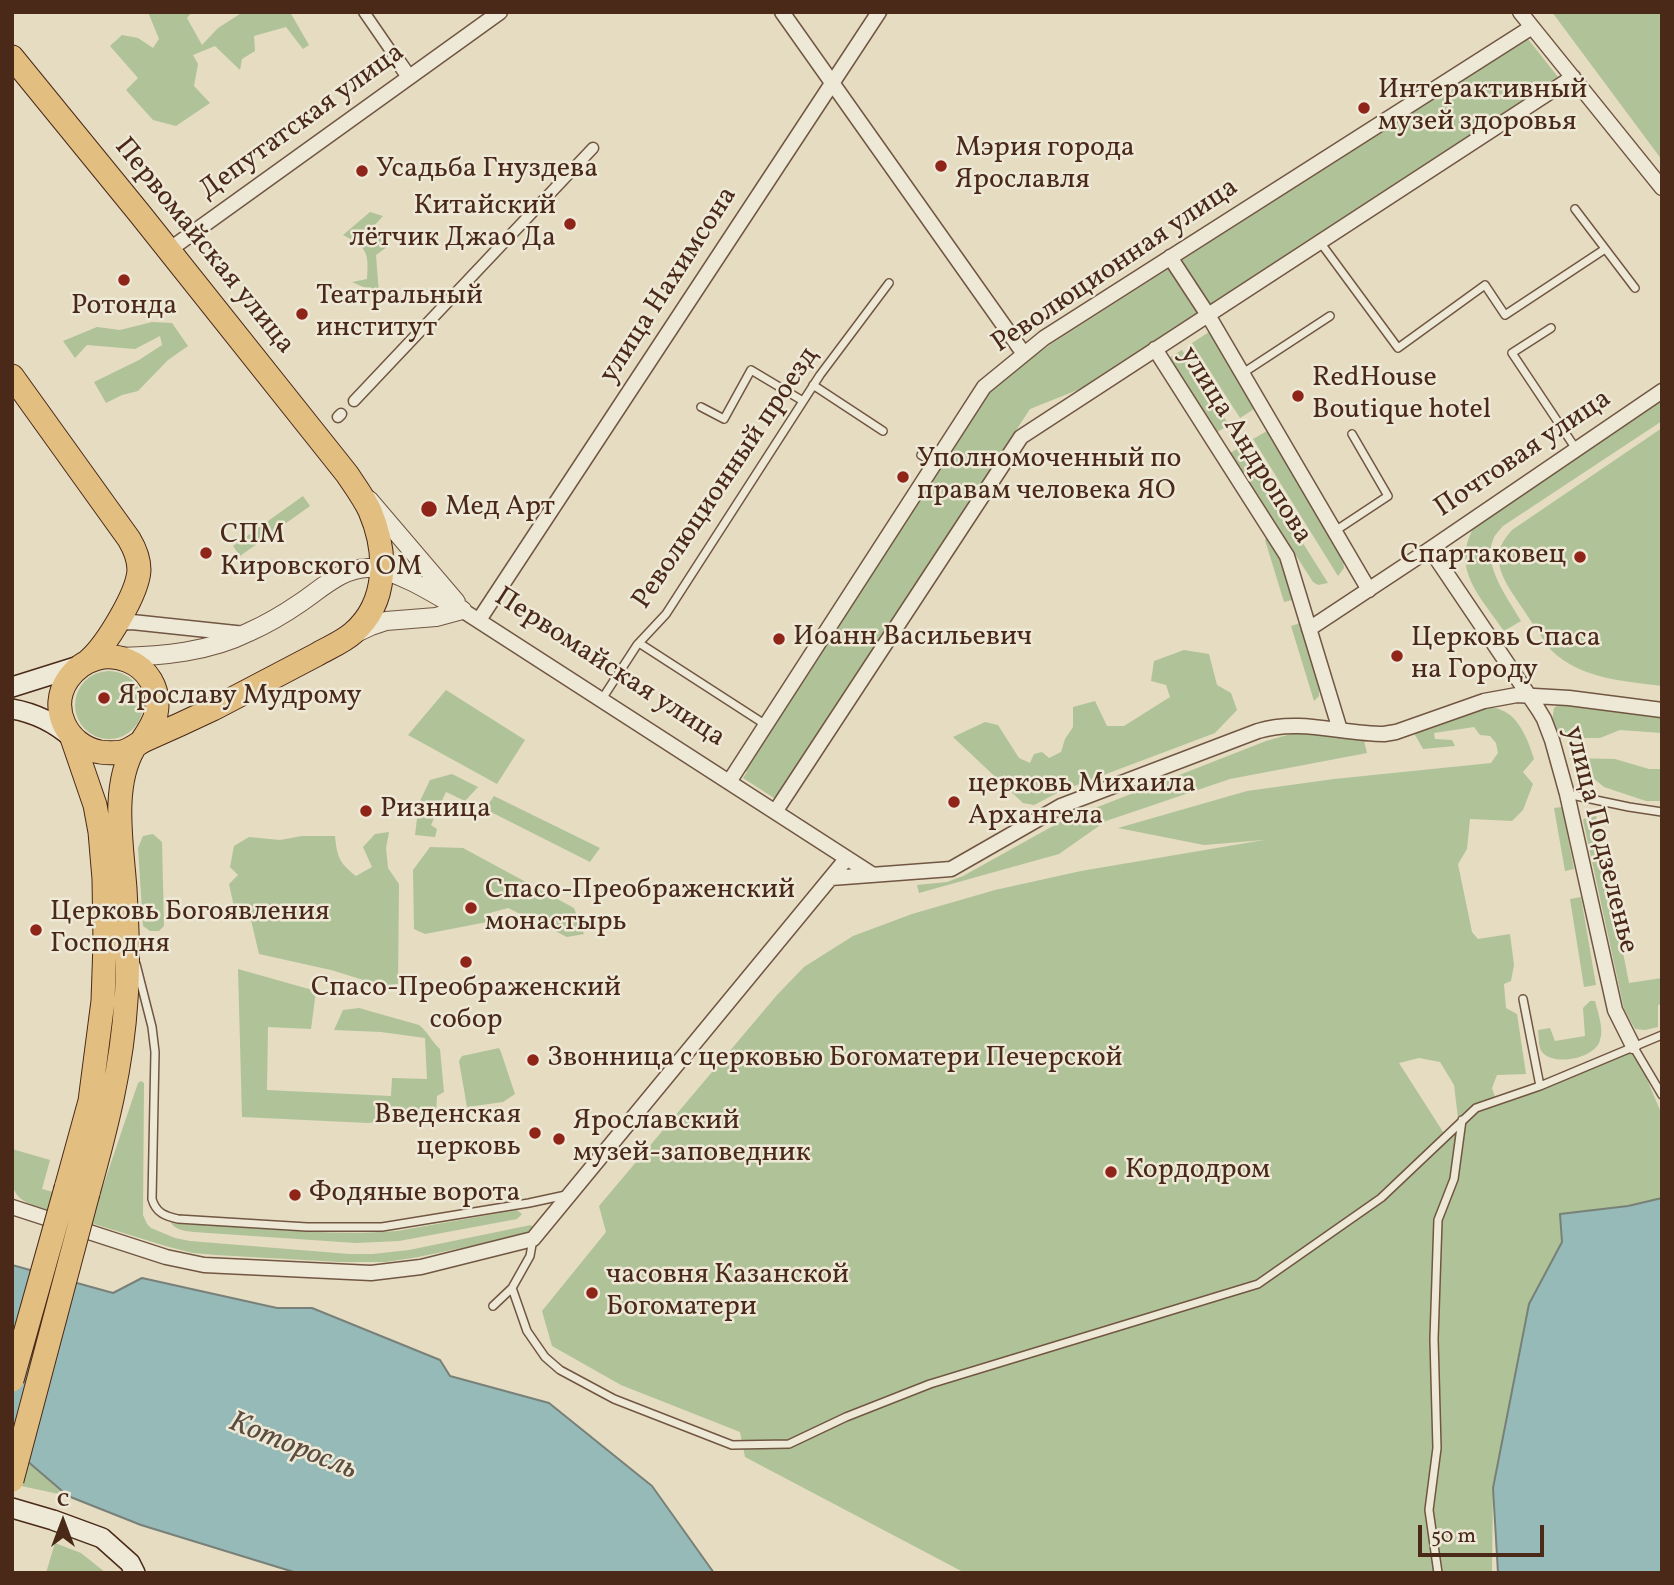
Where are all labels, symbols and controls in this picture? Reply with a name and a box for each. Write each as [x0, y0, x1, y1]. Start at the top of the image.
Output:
street label: Депутатская улица [194, 37, 412, 209]
place label: Интерактивный музей здоровья [1378, 75, 1587, 141]
marker: Интерактивный музей здоровья [1356, 100, 1372, 116]
street label: Первомайская улица [105, 132, 301, 362]
place label: Мэрия города Ярославля [955, 133, 1135, 199]
place label: Усадьба Гнуздева [376, 154, 598, 188]
marker: Мэрия города Ярославля [933, 158, 949, 174]
marker: Усадьба Гнуздева [354, 163, 370, 179]
street label: Революционная улица [986, 172, 1246, 362]
street label: улица Нахимсона [594, 181, 746, 391]
place label: Китайский лётчик Джао Да [349, 191, 556, 257]
marker: Китайский лётчик Джао Да [562, 216, 578, 232]
marker: Ротонда [116, 272, 132, 288]
place label: Театральный институт [316, 281, 483, 347]
place label: Ротонда [71, 291, 177, 325]
marker: Театральный институт [294, 306, 310, 322]
street label: улица Андропова [1170, 341, 1318, 551]
street label: Революционный проезд [627, 342, 827, 616]
place label: RedHouse Boutique hotel [1312, 363, 1491, 429]
street label: Почтовая улица [1429, 384, 1619, 526]
marker: RedHouse Boutique hotel [1290, 388, 1306, 404]
place label: Уполномоченный по правам человека ЯО [917, 444, 1181, 510]
marker: Уполномоченный по правам человека ЯО [895, 469, 911, 485]
place label: Мед Арт [445, 492, 555, 526]
marker: Мед Арт [419, 499, 439, 519]
place label: СПМ Кировского ОМ [220, 520, 422, 586]
place label: Спартаковец [1400, 540, 1566, 574]
marker: СПМ Кировского ОМ [198, 545, 214, 561]
marker: Спартаковец [1572, 549, 1588, 565]
street label: Первомайская улица [487, 582, 731, 756]
place label: Иоанн Васильевич [793, 622, 1032, 656]
place label: Церковь Спаса на Городу [1411, 623, 1601, 689]
marker: Иоанн Васильевич [771, 631, 787, 647]
marker: Церковь Спаса на Городу [1389, 648, 1405, 664]
place label: Ярославу Мудрому [118, 681, 362, 715]
marker: Ярославу Мудрому [96, 690, 112, 706]
street label: улица Подзеленье [1555, 723, 1643, 957]
place label: церковь Михаила Архангела [968, 769, 1196, 835]
place label: Ризница [380, 794, 491, 828]
marker: церковь Михаила Архангела [946, 794, 962, 810]
marker: Ризница [358, 803, 374, 819]
place label: Спасо-Преображенский монастырь [485, 875, 795, 941]
place label: Церковь Богоявления Господня [50, 897, 330, 963]
marker: Спасо-Преображенский монастырь [463, 900, 479, 916]
marker: Церковь Богоявления Господня [28, 922, 44, 938]
marker: Спасо-Преображенский собор [458, 954, 474, 970]
place label: Спасо-Преображенский собор [311, 973, 621, 1039]
place label: Звонница с церковью Богоматери Печерской [547, 1043, 1123, 1077]
marker: Звонница с церковью Богоматери Печерской [525, 1052, 541, 1068]
place label: Введенская церковь [374, 1100, 521, 1166]
place label: Ярославский музей-заповедник [573, 1106, 811, 1172]
marker: Введенская церковь [527, 1125, 543, 1141]
marker: Ярославский музей-заповедник [551, 1131, 567, 1147]
place label: Кордодром [1125, 1155, 1270, 1189]
marker: Кордодром [1103, 1164, 1119, 1180]
place label: Фодяные ворота [309, 1178, 520, 1212]
marker: Фодяные ворота [287, 1187, 303, 1203]
place label: часовня Казанской Богоматери [606, 1260, 849, 1326]
marker: часовня Казанской Богоматери [584, 1285, 600, 1301]
water label: Которосль [223, 1406, 361, 1490]
north arrow [28, 1487, 98, 1557]
text: С [57, 1488, 69, 1514]
scale bar [1422, 1512, 1548, 1556]
text: 50 m [1431, 1522, 1476, 1551]

